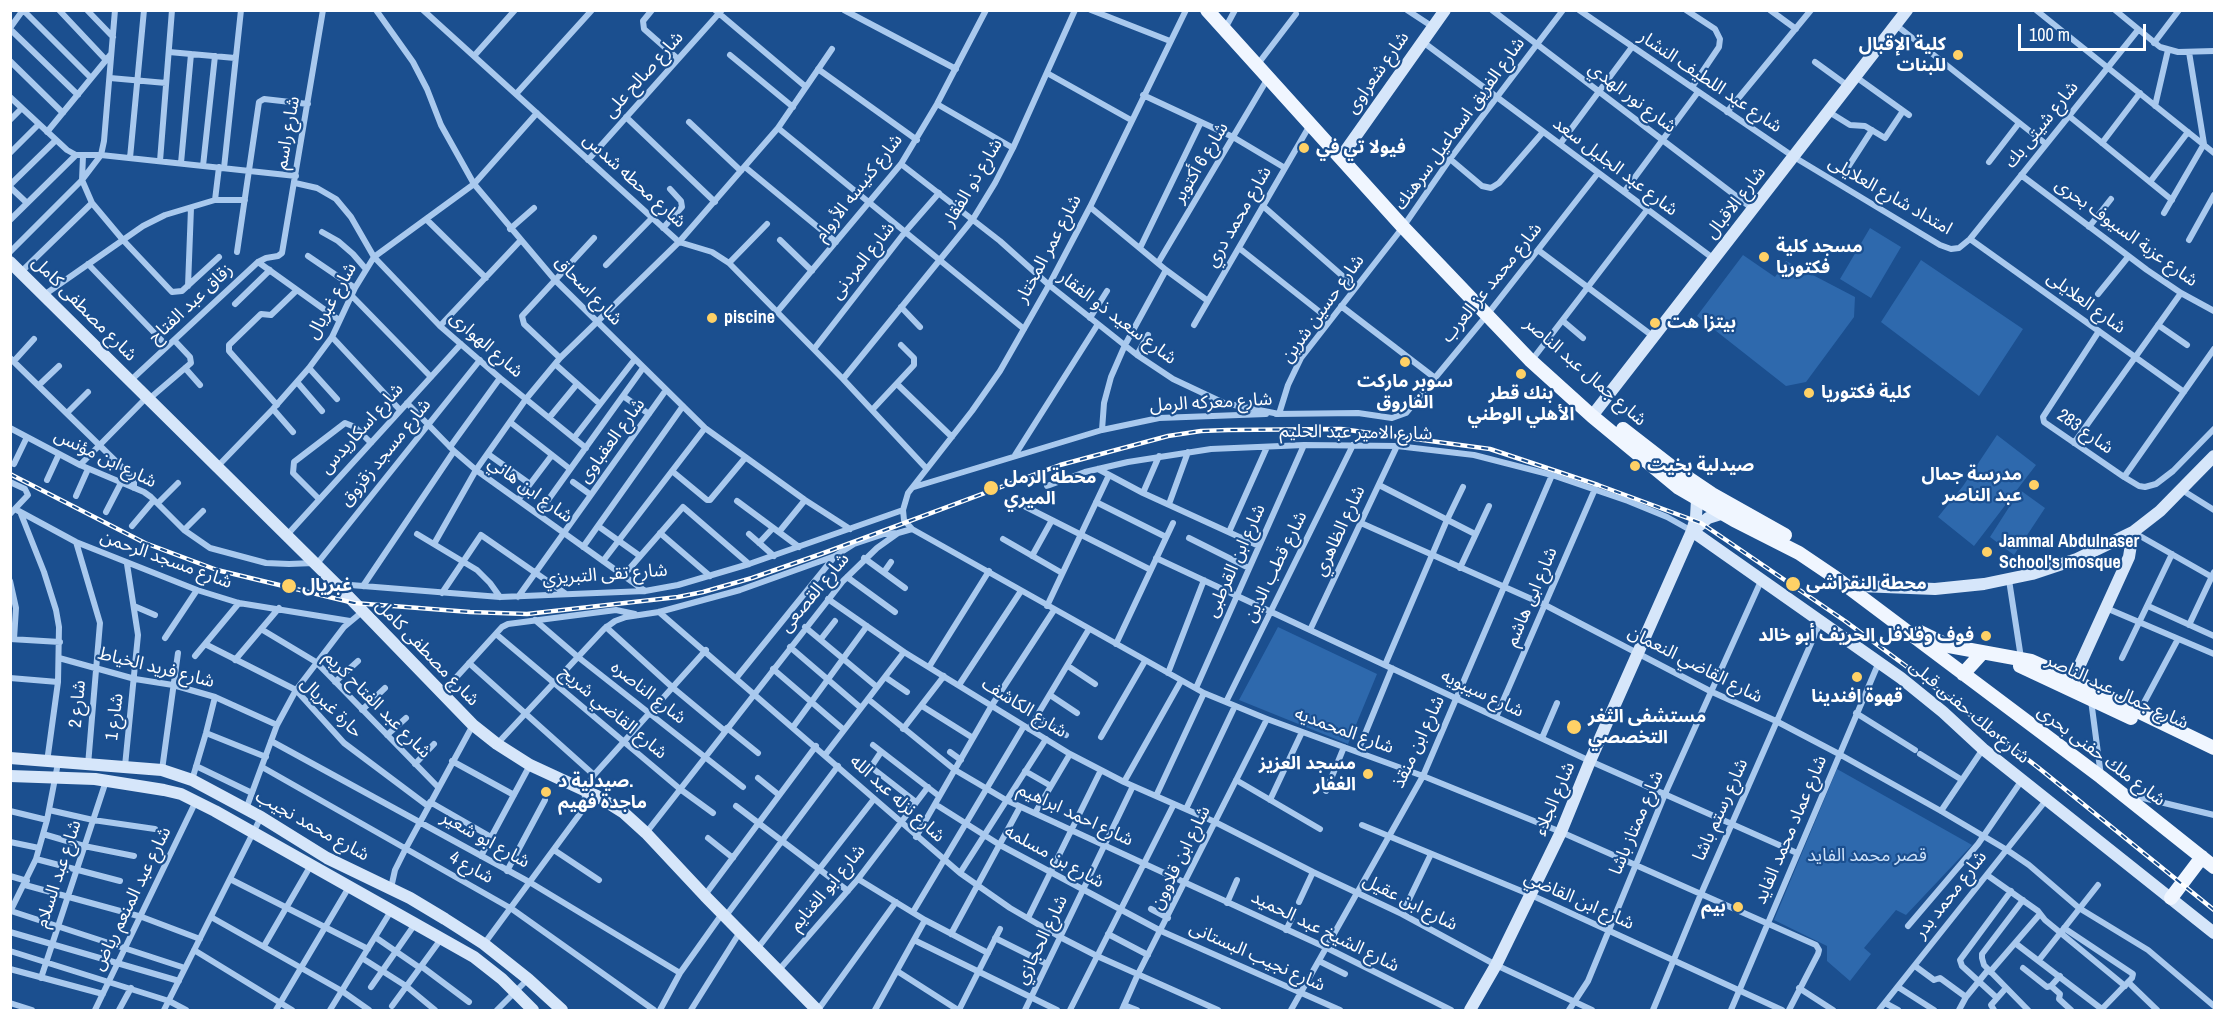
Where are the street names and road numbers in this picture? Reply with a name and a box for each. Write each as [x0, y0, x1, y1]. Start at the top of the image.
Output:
street label: شارع عبد اللطيف النشار [1634, 26, 1786, 138]
street label: شارع صالح على [600, 27, 688, 123]
street label: شارع شعراوى [1342, 28, 1414, 118]
street label: شارع الفريق اسماعيل سرهنك [1390, 33, 1530, 215]
street label: شارع نور الهدي [1584, 58, 1680, 138]
street label: شارع شيتى بك [2000, 77, 2084, 173]
street label: شارع راسم [271, 95, 305, 171]
street label: شارع عبد الجليل سعد [1548, 113, 1682, 221]
street label: شارع 6 أكتوبر [1168, 119, 1234, 207]
street label: شارع محطه شدس [578, 129, 690, 233]
street label: شارع كنيسه الأروام [810, 130, 908, 246]
street label: شارع ذو الفقار [938, 135, 1008, 231]
street label: امتداد شارع العلايلى [1824, 152, 1956, 240]
street label: شارع محمد دري [1201, 163, 1277, 271]
street label: شارع الاقبال [1701, 163, 1771, 243]
street label: شارع عزبة السيوف بحرى [2051, 174, 2201, 292]
street label: شارع عمر المختار [1011, 191, 1087, 307]
street label: شارع المردنى [826, 218, 900, 304]
street label: شارع محمد عز العرب [1437, 219, 1547, 347]
street label: شارع حسين شرين [1277, 251, 1369, 367]
street label: شارع مصطفى كامل [27, 252, 141, 366]
street label: شارع اسحاق [550, 252, 626, 330]
street label: زقاق عبد الفتاح [144, 259, 238, 349]
street label: شارع غبريال [302, 259, 362, 343]
street label: شارع سعيد ذو الفقار [1054, 267, 1180, 369]
street label: شارع العلايلى [2042, 267, 2130, 339]
street label: شارع الهوارى [445, 307, 527, 383]
street label: شارع جمال عبد الناصر [1520, 313, 1650, 431]
street label: شارع اسكاريدس [316, 379, 408, 479]
street label: شارع معركه الرمل [1149, 389, 1273, 417]
street label: شارع العقباوى [574, 394, 650, 488]
street label: شارع مسجد زقزوق [336, 395, 436, 511]
street label: شارع 283 [2053, 405, 2117, 459]
street label: شارع الامير عبد الحليم [1279, 421, 1433, 445]
street label: شارع ابن مؤنس [50, 425, 160, 493]
street label: شارع ابن هاني [484, 452, 576, 528]
street label: شارع الظاهري [1310, 482, 1370, 580]
street label: شارع ابن القرطبى [1201, 501, 1271, 621]
street label: شارع قطب الدين [1240, 508, 1312, 626]
street label: شارع مسجد الرحمن [97, 526, 235, 594]
street label: شارع ابى هاشم [1501, 544, 1563, 650]
street label: شارع القصعى [776, 549, 854, 637]
street label: شارع تقى التبريزي [542, 560, 668, 590]
street label: شارع مصطفى كامل [371, 595, 483, 711]
street label: شارع القاضي النعمان [1624, 622, 1766, 708]
street label: شارع فريد الخياط [95, 643, 217, 693]
street label: شارع عبد الفتاح كريم [319, 647, 435, 763]
street label: شارع جمال عبد الناصر [2042, 650, 2192, 734]
street label: شارع ملك حفنى قبلى [1904, 655, 2034, 769]
street label: شارع الناصره [606, 657, 690, 729]
street label: شارع القاضي شريح [555, 662, 671, 764]
street label: شارع سيبويه [1437, 665, 1527, 723]
street label: حارة غبريال [295, 673, 367, 743]
street label: شارع الكاشف [977, 673, 1071, 743]
street label: شارع 2 [65, 679, 91, 729]
street label: شارع 1 [101, 692, 129, 742]
street label: شارع ابن منقذ [1388, 692, 1450, 792]
street label: شارع ملك حفنى بحرى [2033, 701, 2169, 811]
street label: شارع المحمديه [1291, 703, 1397, 759]
street label: شارع نزله عبد الله [845, 751, 949, 847]
street label: شارع عماد محمد الفايد [1750, 752, 1832, 908]
street label: شارع رستم باشا [1689, 755, 1753, 865]
street label: شارع الجلاء [1530, 759, 1580, 839]
street label: شارع ممتاز باشا [1605, 768, 1669, 878]
street label: شارع احمد ابراهيم [1014, 779, 1136, 851]
street label: شارع محمد نجيب [251, 786, 373, 866]
street label: شارع ابن قلاوون [1147, 803, 1215, 913]
street label: شارع ابو شعير [437, 807, 533, 873]
street label: شارع عبد السلام [31, 817, 87, 931]
street label: شارع بن مسلمه [1000, 821, 1108, 893]
street label: شارع عبد المنعم رياض [88, 824, 176, 974]
street label: شارع ابو الغنايم [786, 840, 870, 936]
street label: شارع 4 [445, 847, 497, 889]
street label: شارع محمد بدر [1910, 847, 1992, 943]
street label: شارع ابن القاضي [1521, 867, 1637, 935]
street label: شارع ابن عقيل [1359, 870, 1461, 936]
street label: شارع الشيخ عبد الحميد [1247, 887, 1403, 977]
street label: شارع الحجازي [1011, 892, 1073, 988]
street label: شارع نجيب البستانى [1186, 917, 1328, 997]

